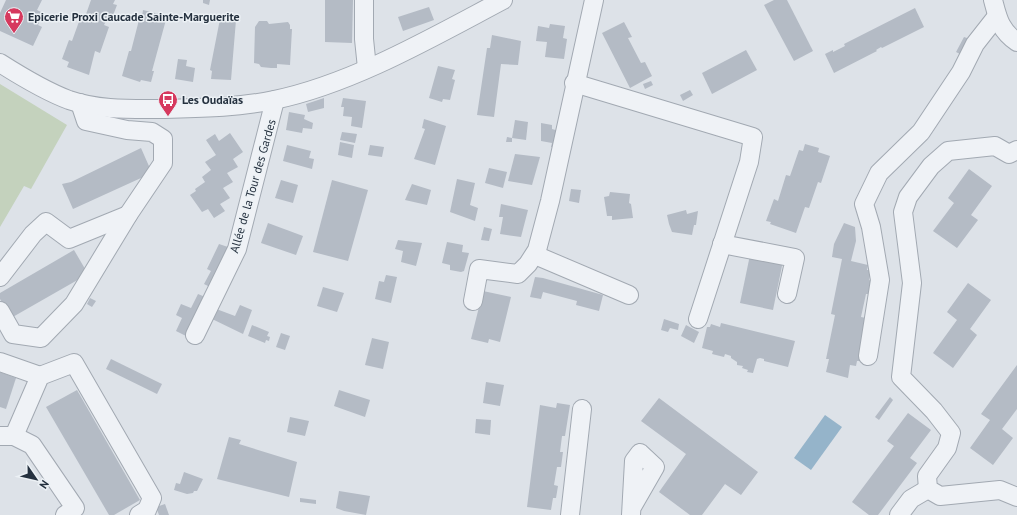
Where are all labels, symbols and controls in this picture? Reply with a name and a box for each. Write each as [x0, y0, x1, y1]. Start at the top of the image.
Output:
supermarket icon: Epicerie Proxi Caucade Sainte-Marguerite [3, 6, 25, 34]
place label: Epicerie Proxi Caucade Sainte-Marguerite [28, 9, 240, 24]
bus stop icon: Les Oudaïas [157, 89, 179, 117]
place label: Les Oudaïas [182, 92, 243, 107]
street label: Allée de la Tour des Gardes [226, 117, 279, 254]
north arrow [16, 459, 56, 499]
text: N [36, 478, 52, 492]

